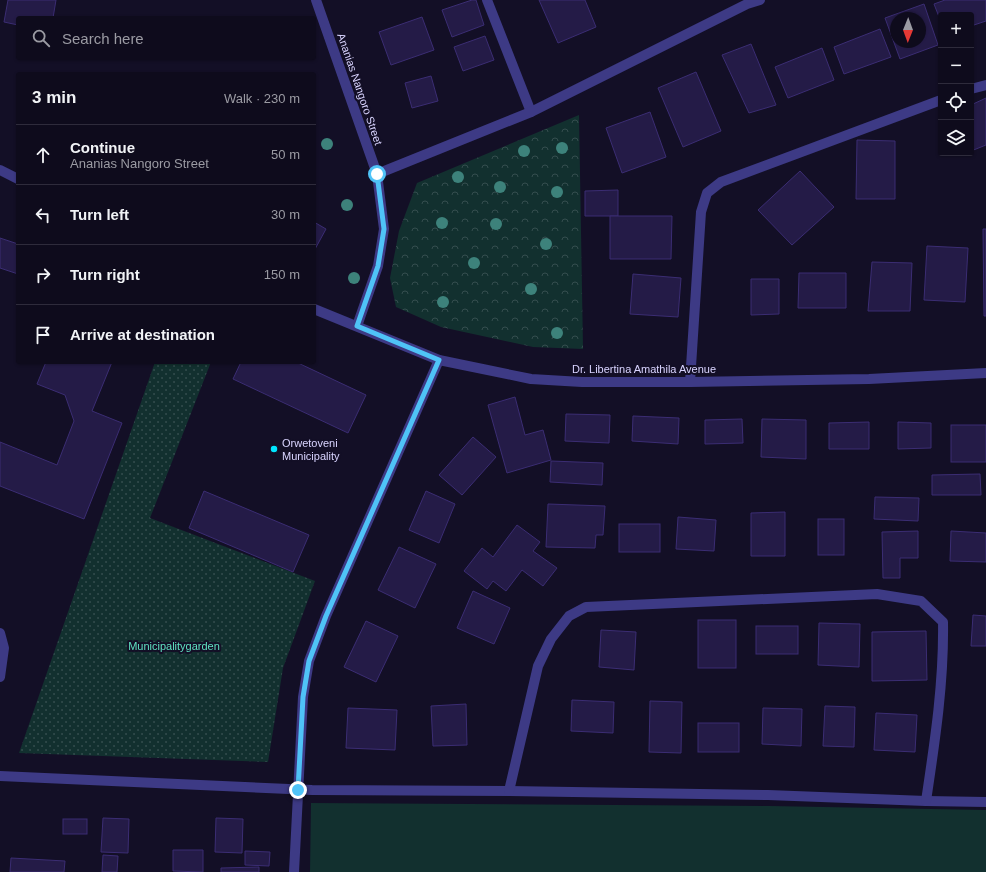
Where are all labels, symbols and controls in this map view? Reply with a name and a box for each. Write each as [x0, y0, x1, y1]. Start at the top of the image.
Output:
north arrow [890, 12, 926, 48]
map controls [938, 12, 974, 156]
button: + [938, 12, 974, 48]
search box [16, 16, 316, 60]
icon: search [30, 27, 52, 49]
text: Search here [62, 30, 144, 47]
street label: Ananias Nangoro Street [335, 32, 385, 146]
button: − [938, 48, 974, 84]
button: locate [938, 84, 974, 120]
text: 3 min [32, 88, 76, 107]
text: Walk · 230 m [224, 91, 300, 106]
button: layers [938, 120, 974, 156]
text: Continue [70, 139, 135, 156]
icon: ahead [32, 144, 54, 166]
text: 50 m [271, 147, 300, 162]
text: Ananias Nangoro Street [70, 156, 209, 171]
route start [368, 165, 386, 183]
icon: left [32, 204, 54, 226]
text: Turn left [70, 206, 129, 223]
text: 30 m [271, 207, 300, 222]
icon: right [32, 264, 54, 286]
text: Turn right [70, 266, 140, 283]
text: 150 m [264, 267, 300, 282]
icon: arrive [32, 324, 54, 346]
text: Arrive at destination [70, 326, 215, 343]
street label: Dr. Libertina Amathila Avenue [572, 363, 716, 375]
place label: Orwetoveni Municipality [282, 437, 340, 462]
marker: Orwetoveni Municipality [269, 444, 279, 454]
park label: Municipalitygarden [128, 640, 220, 652]
route end [289, 781, 307, 799]

